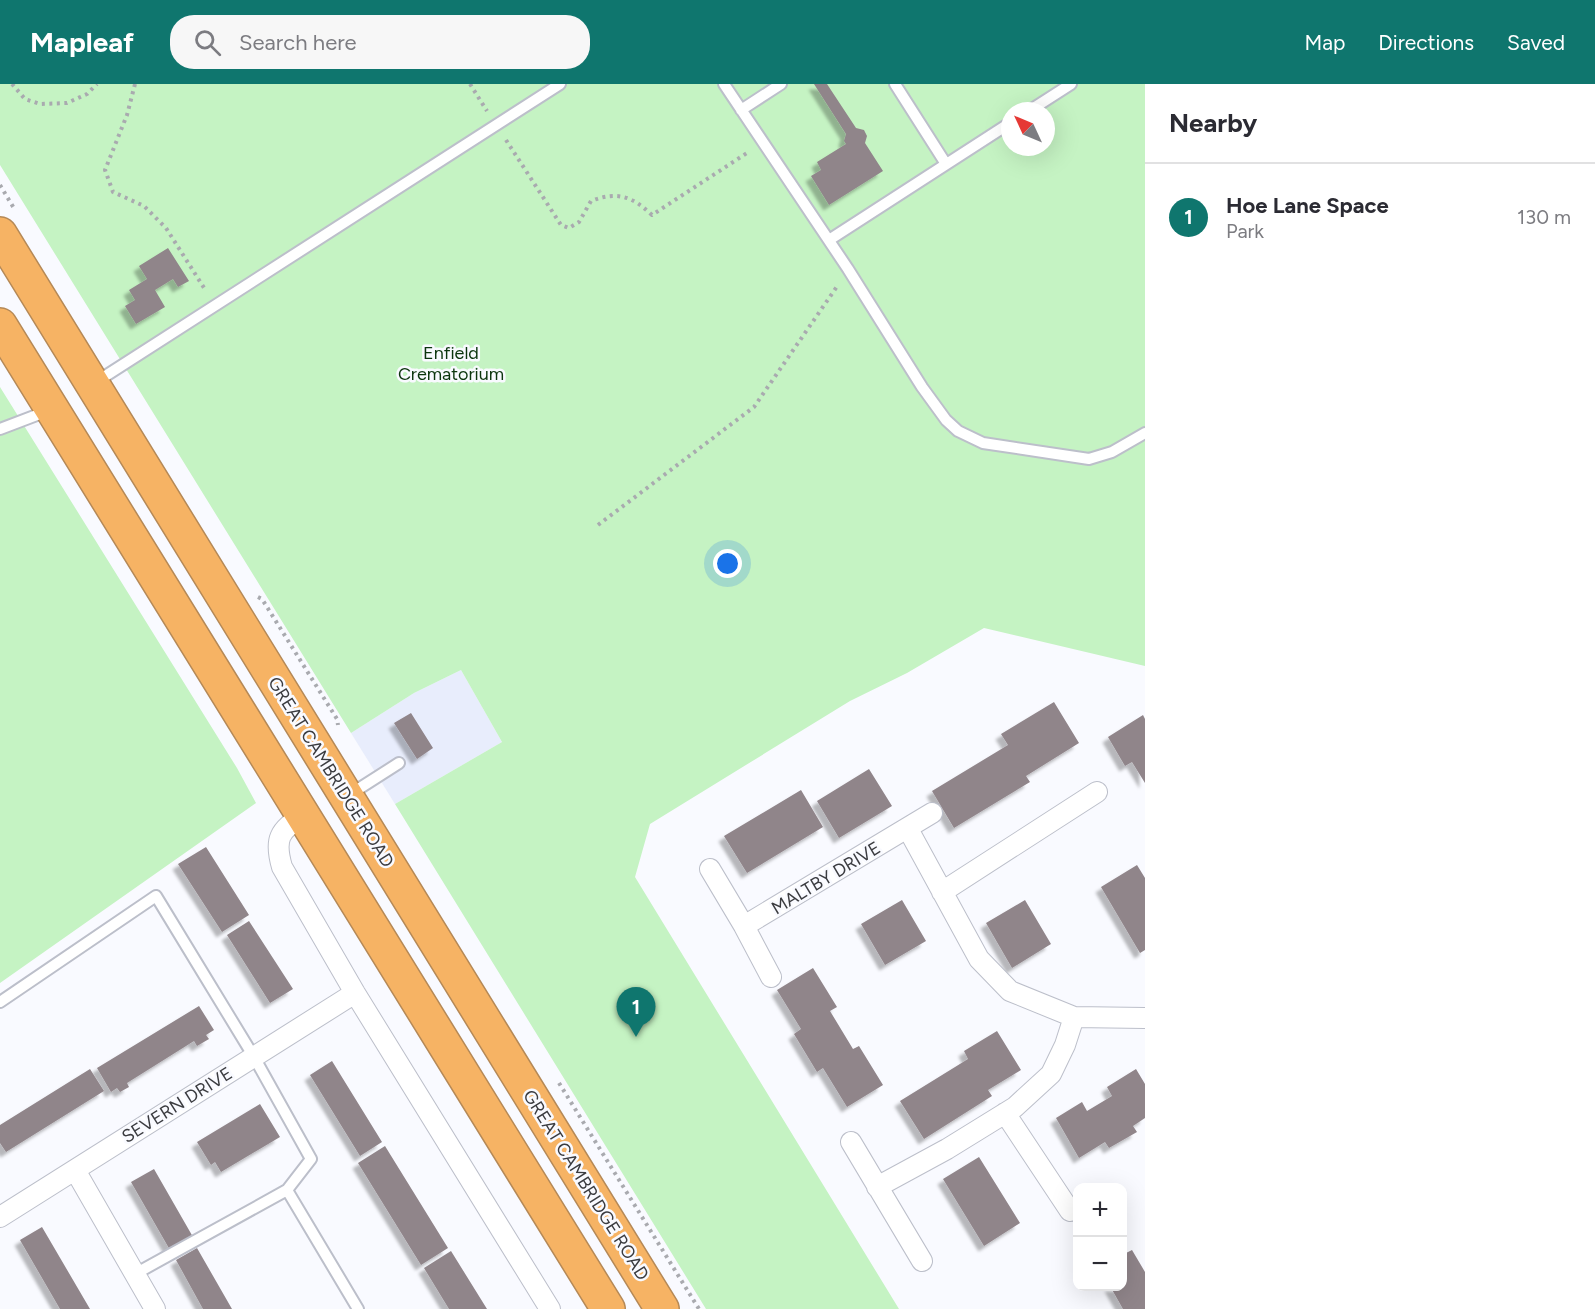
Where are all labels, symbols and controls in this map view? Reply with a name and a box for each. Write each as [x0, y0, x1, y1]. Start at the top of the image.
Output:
search box [170, 15, 590, 69]
text: Mapleaf [30, 25, 134, 59]
icon: search [191, 26, 224, 59]
text: Search here [239, 29, 357, 56]
text: Map [1304, 30, 1345, 55]
text: Directions [1378, 30, 1474, 55]
text: Saved [1507, 30, 1565, 55]
north arrow [1001, 102, 1055, 156]
text: Nearby [1169, 107, 1257, 139]
text: Hoe Lane Space [1226, 192, 1389, 219]
text: 1 [1184, 205, 1193, 229]
text: 130 m [1517, 205, 1571, 229]
text: Park [1226, 219, 1264, 243]
park label: Enfield Crematorium [398, 342, 504, 385]
your location [713, 549, 742, 578]
street label: GREAT CAMBRIDGE ROAD [263, 673, 399, 871]
street label: MALTBY DRIVE [767, 837, 885, 919]
pin: 1 [616, 988, 656, 1037]
street label: SEVERN DRIVE [118, 1062, 236, 1148]
street label: GREAT CAMBRIDGE ROAD [518, 1086, 654, 1284]
map controls [1073, 1183, 1127, 1291]
button: + [1073, 1183, 1127, 1237]
button: − [1073, 1237, 1127, 1291]

